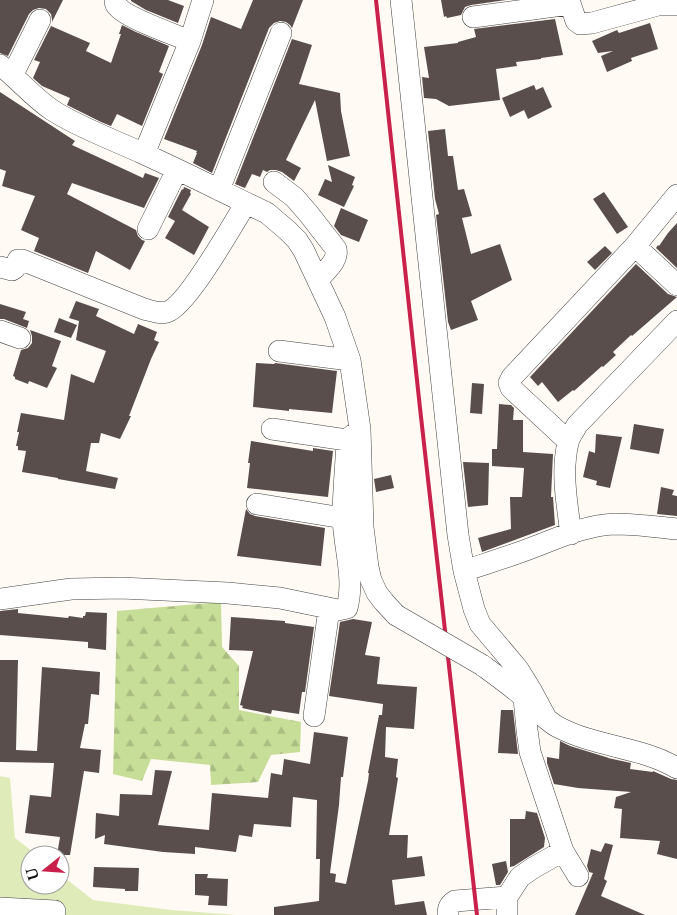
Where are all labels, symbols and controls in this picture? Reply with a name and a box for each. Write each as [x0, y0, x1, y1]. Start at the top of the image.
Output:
north arrow [20, 845, 70, 895]
text: U [22, 865, 43, 882]

